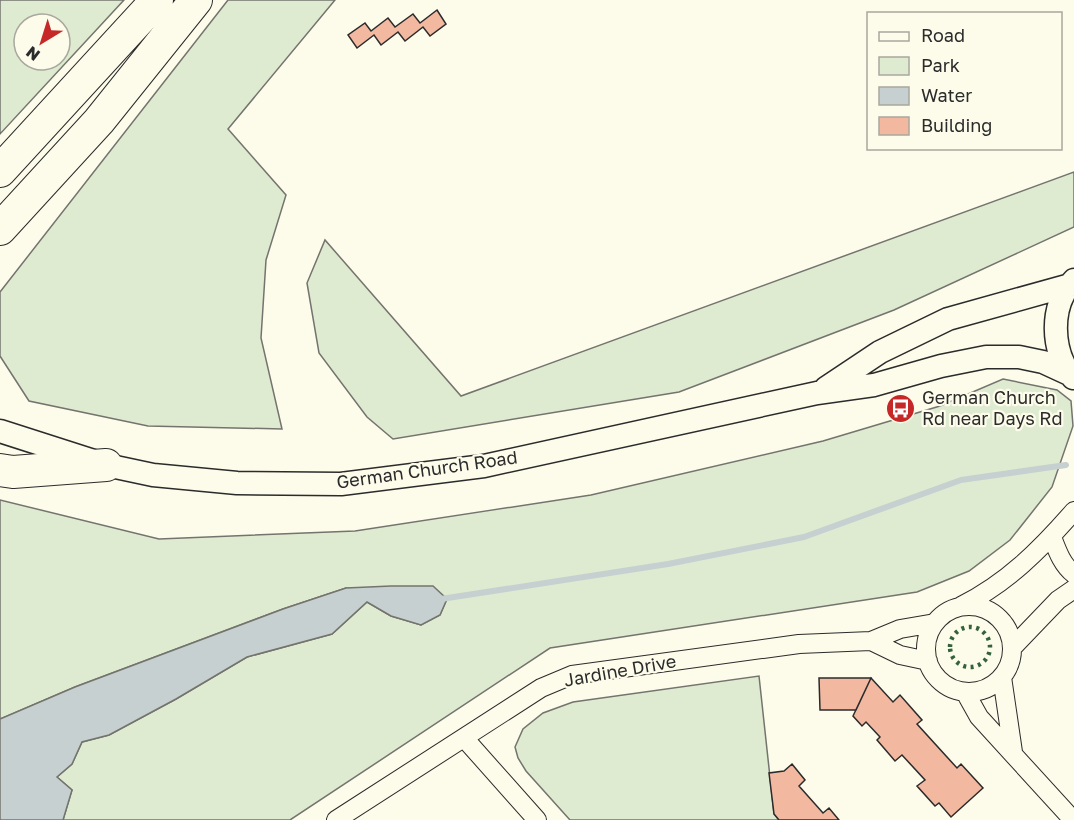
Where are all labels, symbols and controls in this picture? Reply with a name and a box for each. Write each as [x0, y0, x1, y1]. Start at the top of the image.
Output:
north arrow [12, 12, 72, 72]
legend [867, 12, 1062, 150]
text: Road [921, 24, 965, 46]
text: N [22, 42, 44, 65]
text: Park [921, 54, 960, 76]
text: Water [921, 84, 972, 106]
text: Building [921, 114, 992, 136]
place label: German Church Rd near Days Rd [922, 386, 1063, 429]
bus stop icon: German Church Rd near Days Rd [885, 392, 917, 424]
street label: German Church Road [335, 445, 519, 493]
street label: Jardine Drive [562, 649, 678, 691]

